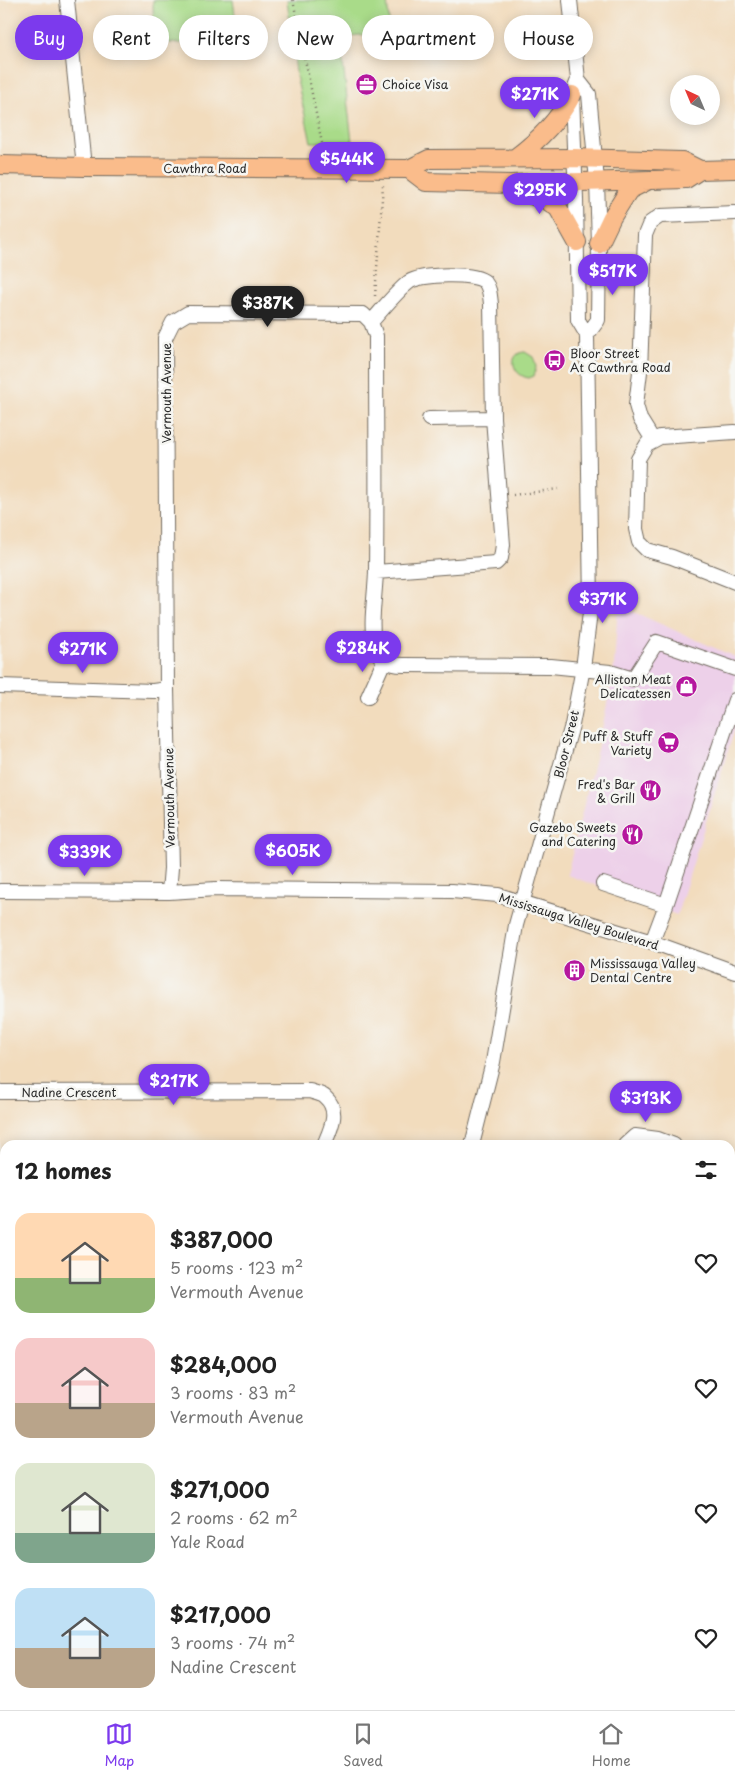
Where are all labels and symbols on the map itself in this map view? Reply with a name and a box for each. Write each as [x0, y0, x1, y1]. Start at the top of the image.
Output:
office icon: Choice Visa [354, 72, 378, 96]
place label: Choice Visa [382, 75, 449, 93]
north arrow [670, 75, 720, 125]
pin: $271K [500, 76, 570, 119]
pin: $544K [312, 142, 382, 184]
street label: Cawthra Road [163, 159, 247, 177]
pin: $295K [505, 172, 575, 215]
pin: $517K [578, 254, 648, 296]
pin: $387K [233, 286, 303, 328]
street label: Vermouth Avenue [157, 342, 175, 443]
place label: Bloor Street At Cawthra Road [570, 344, 671, 376]
bus stop icon: Bloor Street At Cawthra Road [542, 348, 566, 372]
pin: $371K [568, 582, 638, 624]
pin: $284K [328, 630, 398, 673]
pin: $271K [48, 632, 118, 674]
place label: Alliston Meat Delicatessen [595, 670, 671, 702]
shop icon: Alliston Meat Delicatessen [675, 674, 699, 698]
street label: Bloor Street [549, 708, 583, 780]
place label: Puff & Stuff Variety [582, 727, 653, 759]
supermarket icon: Puff & Stuff Variety [656, 731, 680, 755]
street label: Vermouth Avenue [159, 747, 179, 848]
place label: Fred's Bar & Grill [577, 775, 636, 807]
restaurant icon: Fred's Bar & Grill [639, 779, 663, 803]
place label: Gazebo Sweets and Catering [529, 818, 616, 850]
restaurant icon: Gazebo Sweets and Catering [620, 822, 644, 846]
pin: $339K [50, 834, 120, 877]
pin: $605K [258, 834, 328, 876]
street label: Mississauga Valley Boulevard [497, 888, 662, 954]
place label: Mississauga Valley Dental Centre [590, 954, 696, 986]
building icon: Mississauga Valley Dental Centre [562, 958, 586, 982]
pin: $217K [139, 1064, 209, 1106]
pin: $313K [611, 1080, 681, 1123]
street label: Nadine Crescent [22, 1083, 116, 1101]

